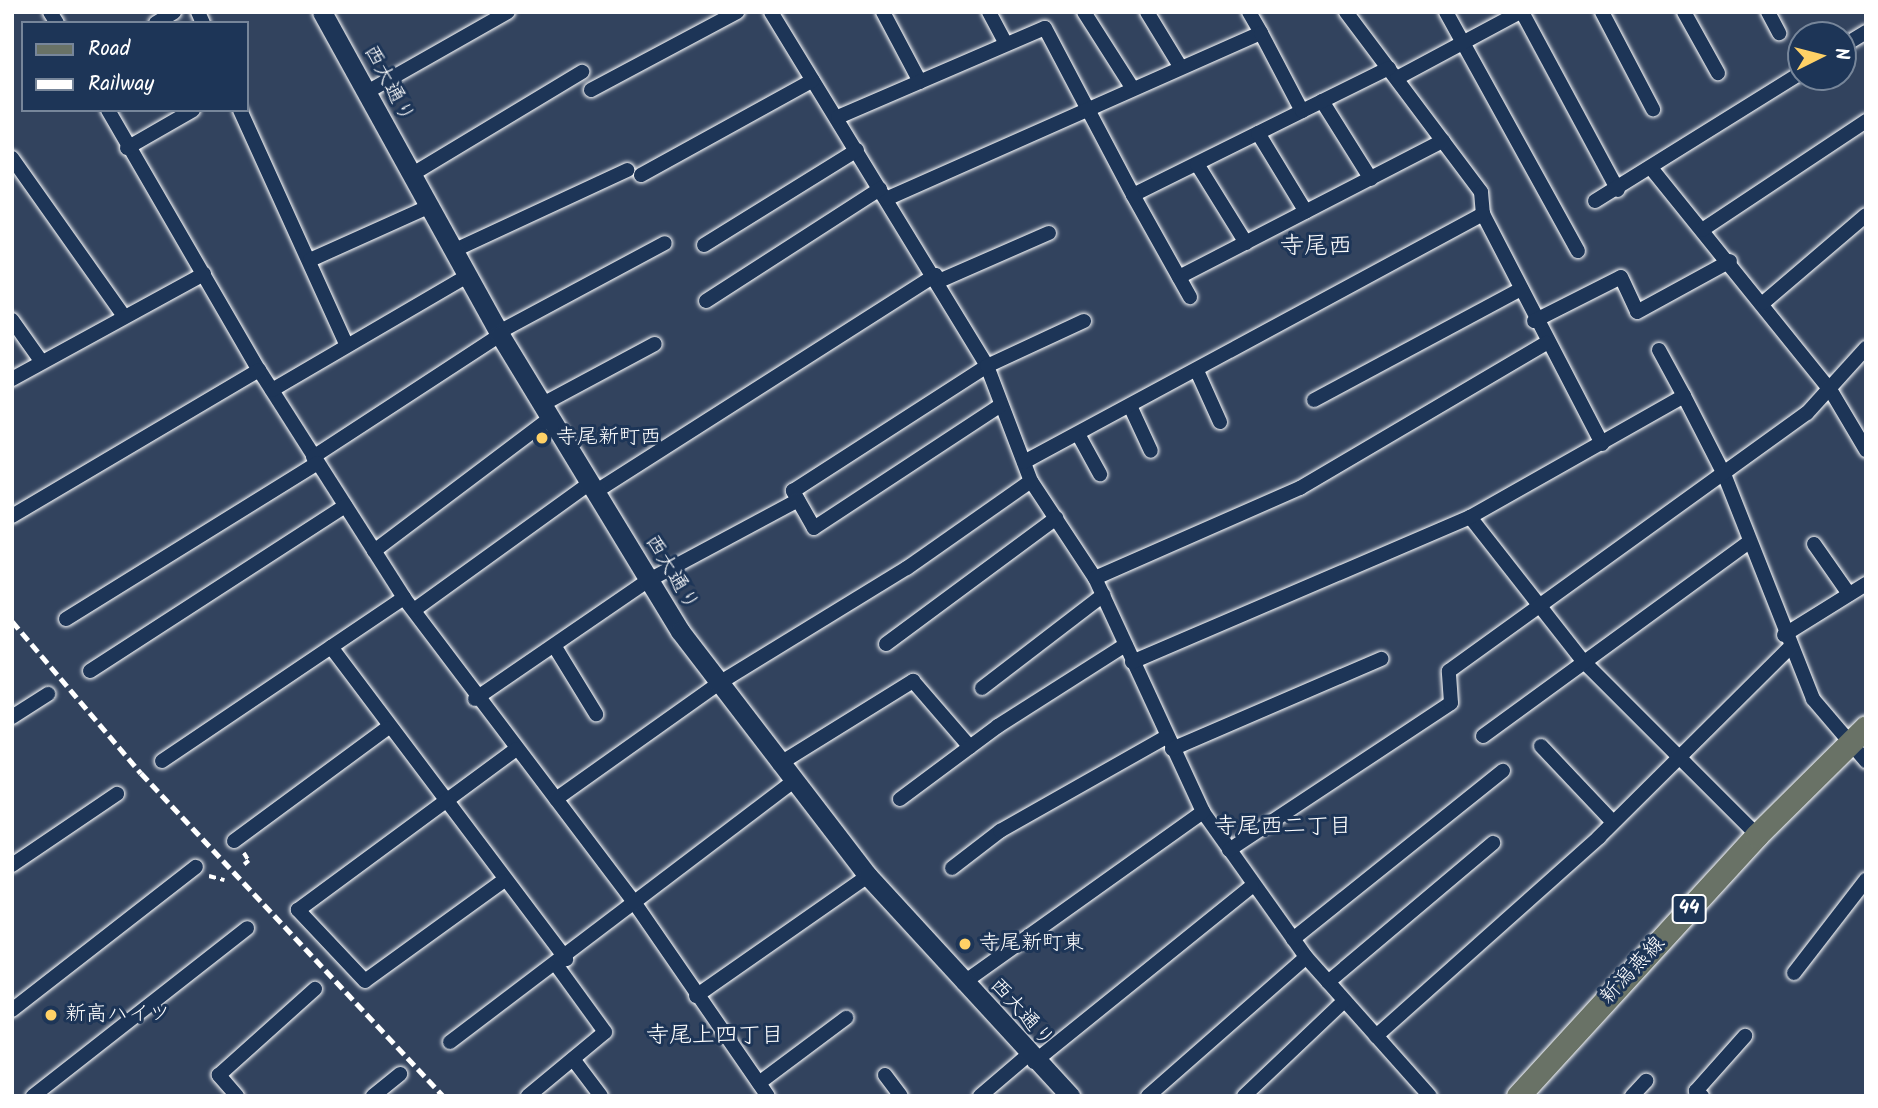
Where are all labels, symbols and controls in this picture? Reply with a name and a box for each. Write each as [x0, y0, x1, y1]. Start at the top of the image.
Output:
legend [21, 21, 248, 112]
north arrow [1787, 21, 1857, 91]
text: Road [88, 33, 130, 66]
street label: 西大通り [357, 41, 419, 127]
text: N [1825, 46, 1856, 62]
text: Railway [88, 68, 154, 101]
district label: 寺尾西 [1280, 233, 1352, 261]
place label: 寺尾新町西 [556, 425, 661, 451]
marker: 寺尾新町西 [534, 430, 550, 446]
street label: 西大通り [639, 531, 703, 615]
district label: 寺尾西二丁目 [1214, 813, 1352, 841]
road number: 44 [1672, 894, 1706, 925]
place label: 寺尾新町東 [979, 931, 1084, 957]
street label: 新潟燕線 [1595, 932, 1671, 1010]
marker: 寺尾新町東 [957, 936, 973, 952]
street label: 西大通り [984, 973, 1058, 1053]
place label: 新高ハイツ [65, 1002, 170, 1028]
marker: 新高ハイツ [43, 1007, 59, 1023]
district label: 寺尾上四丁目 [646, 1022, 784, 1050]

